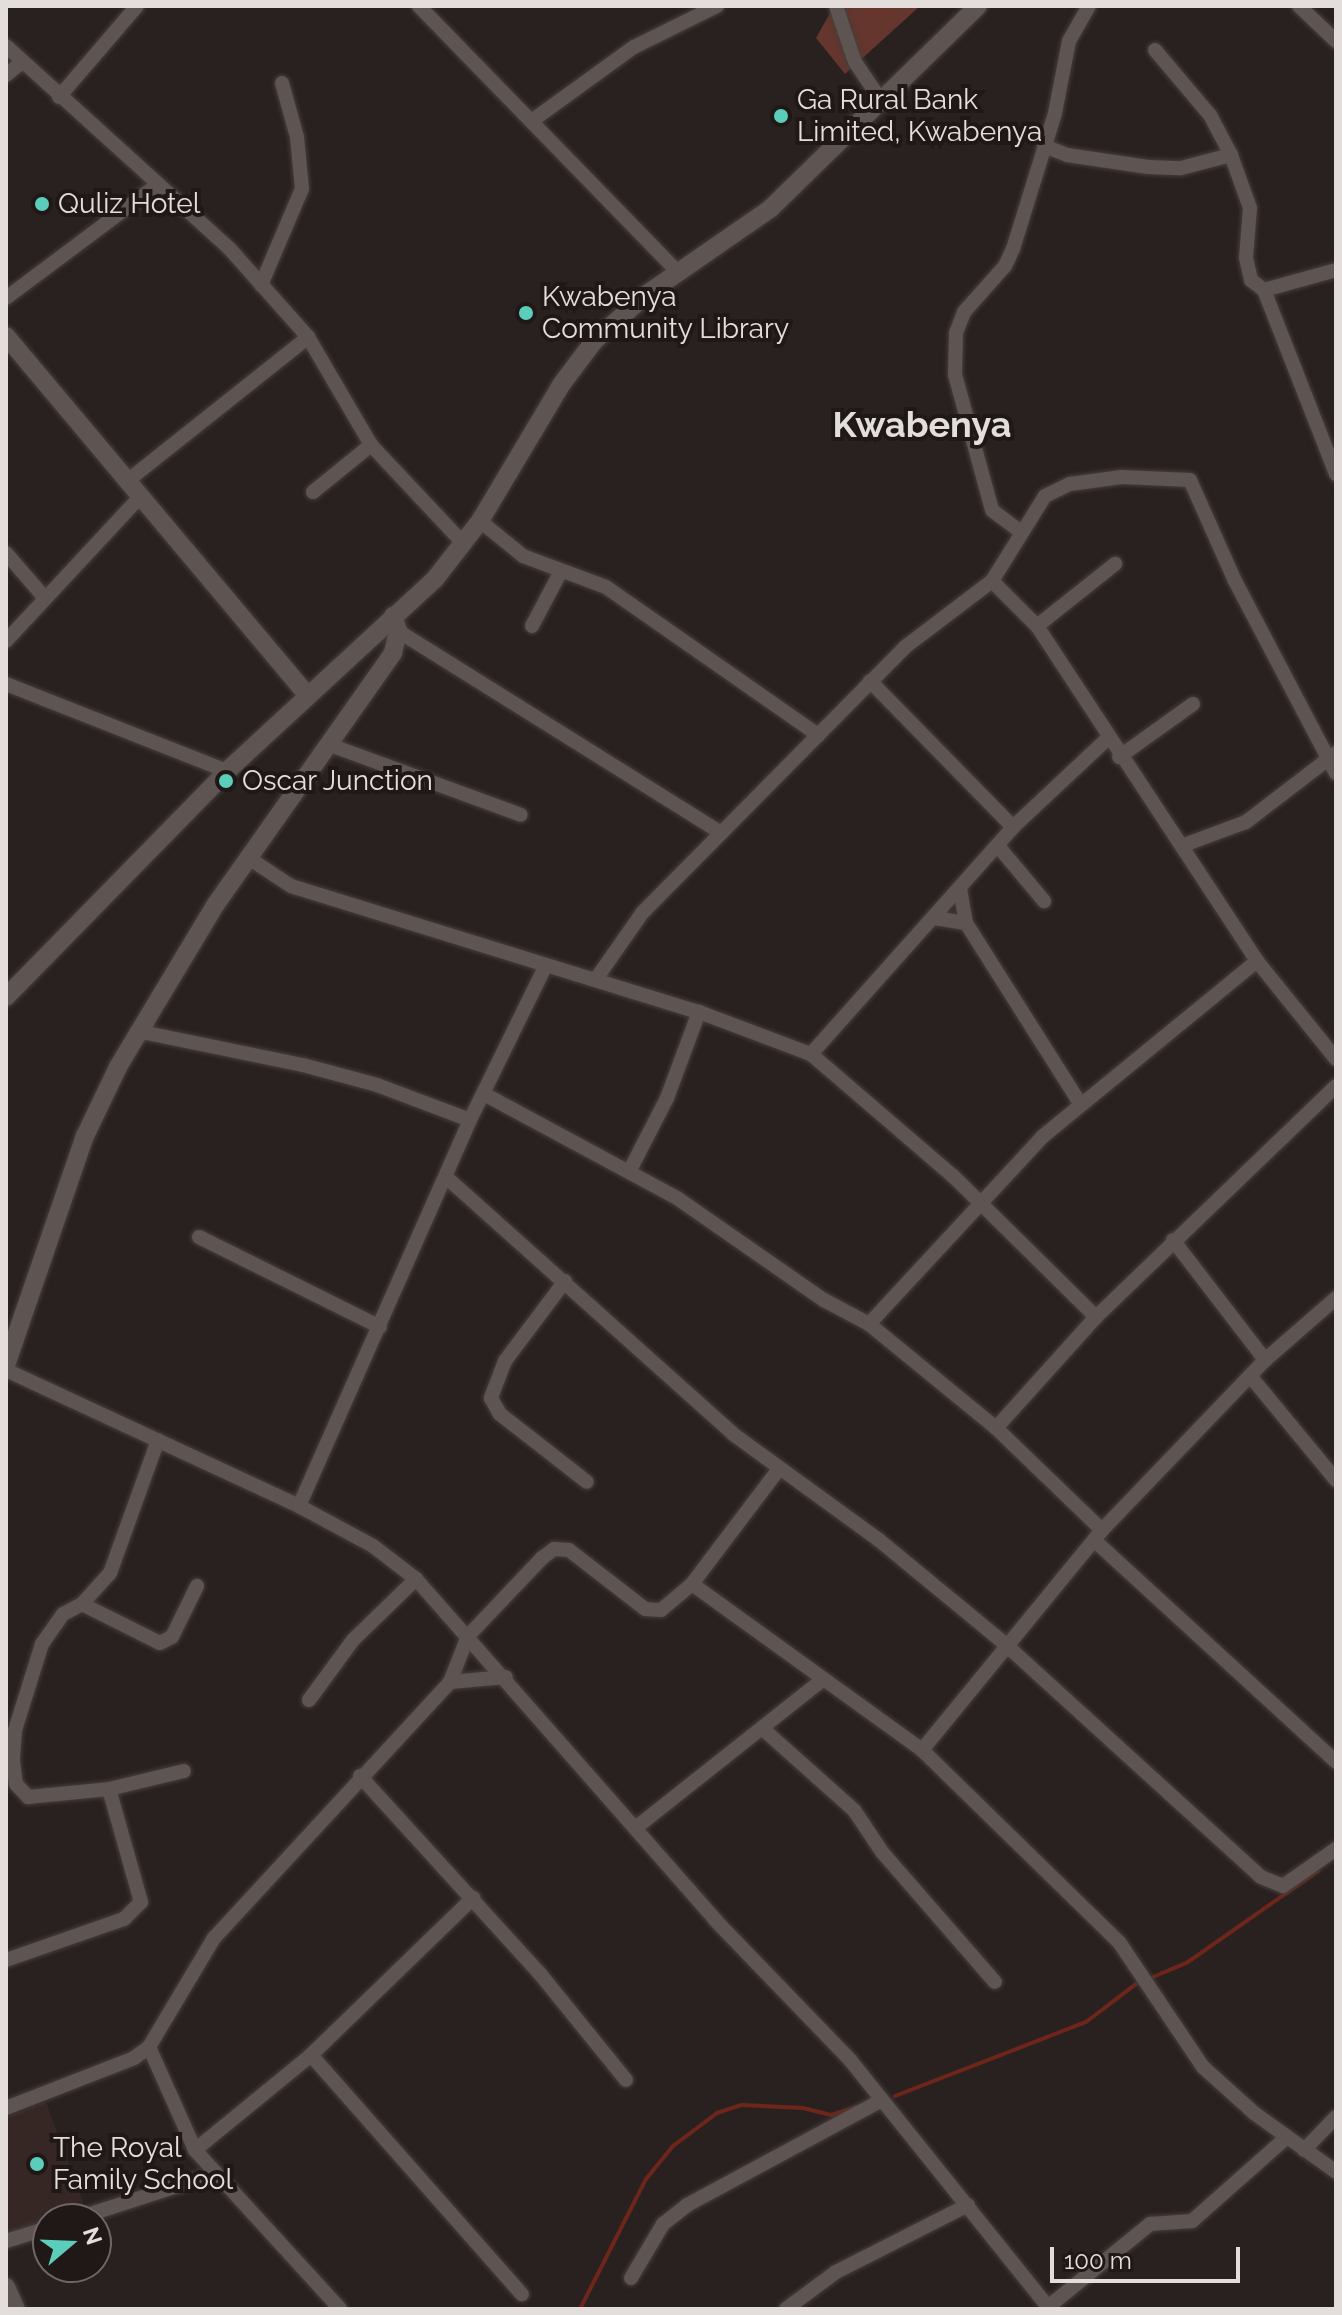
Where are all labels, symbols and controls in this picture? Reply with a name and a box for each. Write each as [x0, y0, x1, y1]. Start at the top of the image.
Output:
place label: Ga Rural Bank Limited, Kwabenya [797, 83, 1042, 149]
marker: Ga Rural Bank Limited, Kwabenya [772, 107, 790, 125]
place label: Quliz Hotel [58, 187, 200, 221]
marker: Quliz Hotel [33, 195, 51, 213]
place label: Kwabenya Community Library [542, 280, 790, 346]
marker: Kwabenya Community Library [517, 304, 535, 322]
district label: Kwabenya [833, 403, 1011, 447]
place label: Oscar Junction [242, 764, 434, 798]
marker: Oscar Junction [217, 772, 235, 790]
place label: The Royal Family School [53, 2131, 234, 2197]
marker: The Royal Family School [28, 2155, 46, 2173]
north arrow [32, 2203, 112, 2283]
text: N [78, 2224, 108, 2248]
scale bar [1054, 2231, 1244, 2281]
text: 100 m [1064, 2246, 1132, 2275]

